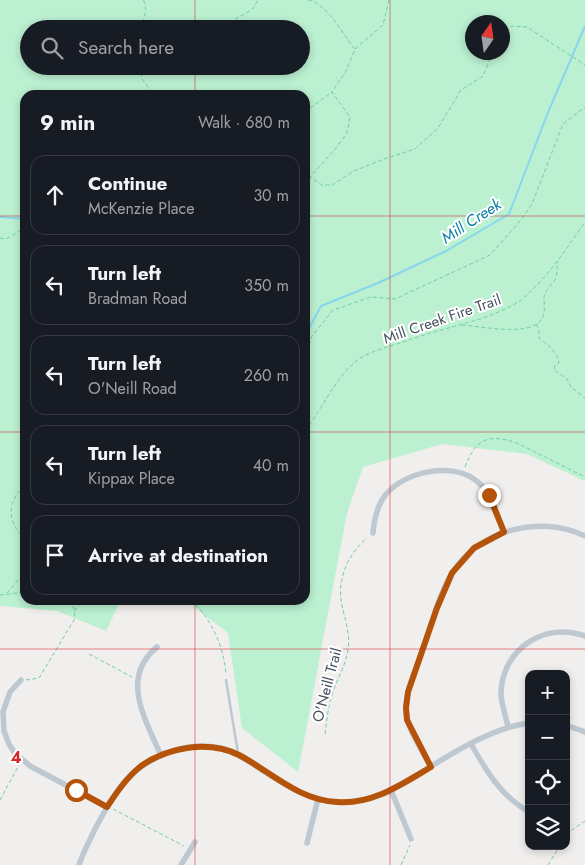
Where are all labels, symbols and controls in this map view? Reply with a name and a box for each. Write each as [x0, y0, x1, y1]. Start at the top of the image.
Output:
north arrow [465, 15, 510, 60]
search box [20, 20, 310, 75]
icon: search [38, 34, 66, 62]
text: Search here [78, 34, 174, 61]
text: 9 min [40, 108, 95, 138]
text: Walk · 680 m [198, 111, 290, 134]
text: Continue [88, 170, 167, 197]
icon: ahead [41, 181, 69, 209]
text: 30 m [253, 184, 289, 207]
water label: Mill Creek [437, 192, 506, 249]
text: McKenzie Place [88, 197, 194, 220]
text: Turn left [88, 260, 161, 287]
icon: left [41, 271, 69, 299]
text: 350 m [244, 274, 289, 297]
text: Bradman Road [88, 287, 187, 310]
street label: Mill Creek Fire Trail [380, 289, 504, 349]
text: Turn left [88, 350, 161, 377]
icon: left [41, 361, 69, 389]
text: 260 m [244, 364, 289, 387]
text: O'Neill Road [88, 377, 177, 400]
text: Turn left [88, 440, 161, 467]
icon: left [41, 451, 69, 479]
text: 40 m [253, 454, 289, 477]
text: Kippax Place [88, 467, 175, 490]
route end [478, 484, 501, 507]
icon: arrive [41, 541, 69, 569]
text: Arrive at destination [88, 542, 268, 569]
street label: O'Neill Trail [307, 645, 347, 725]
map controls [525, 670, 570, 850]
button: + [525, 670, 570, 715]
button: − [525, 715, 570, 760]
text: 4 [10, 746, 22, 769]
button: locate [525, 760, 570, 805]
route start [65, 779, 88, 802]
button: layers [525, 805, 570, 850]

